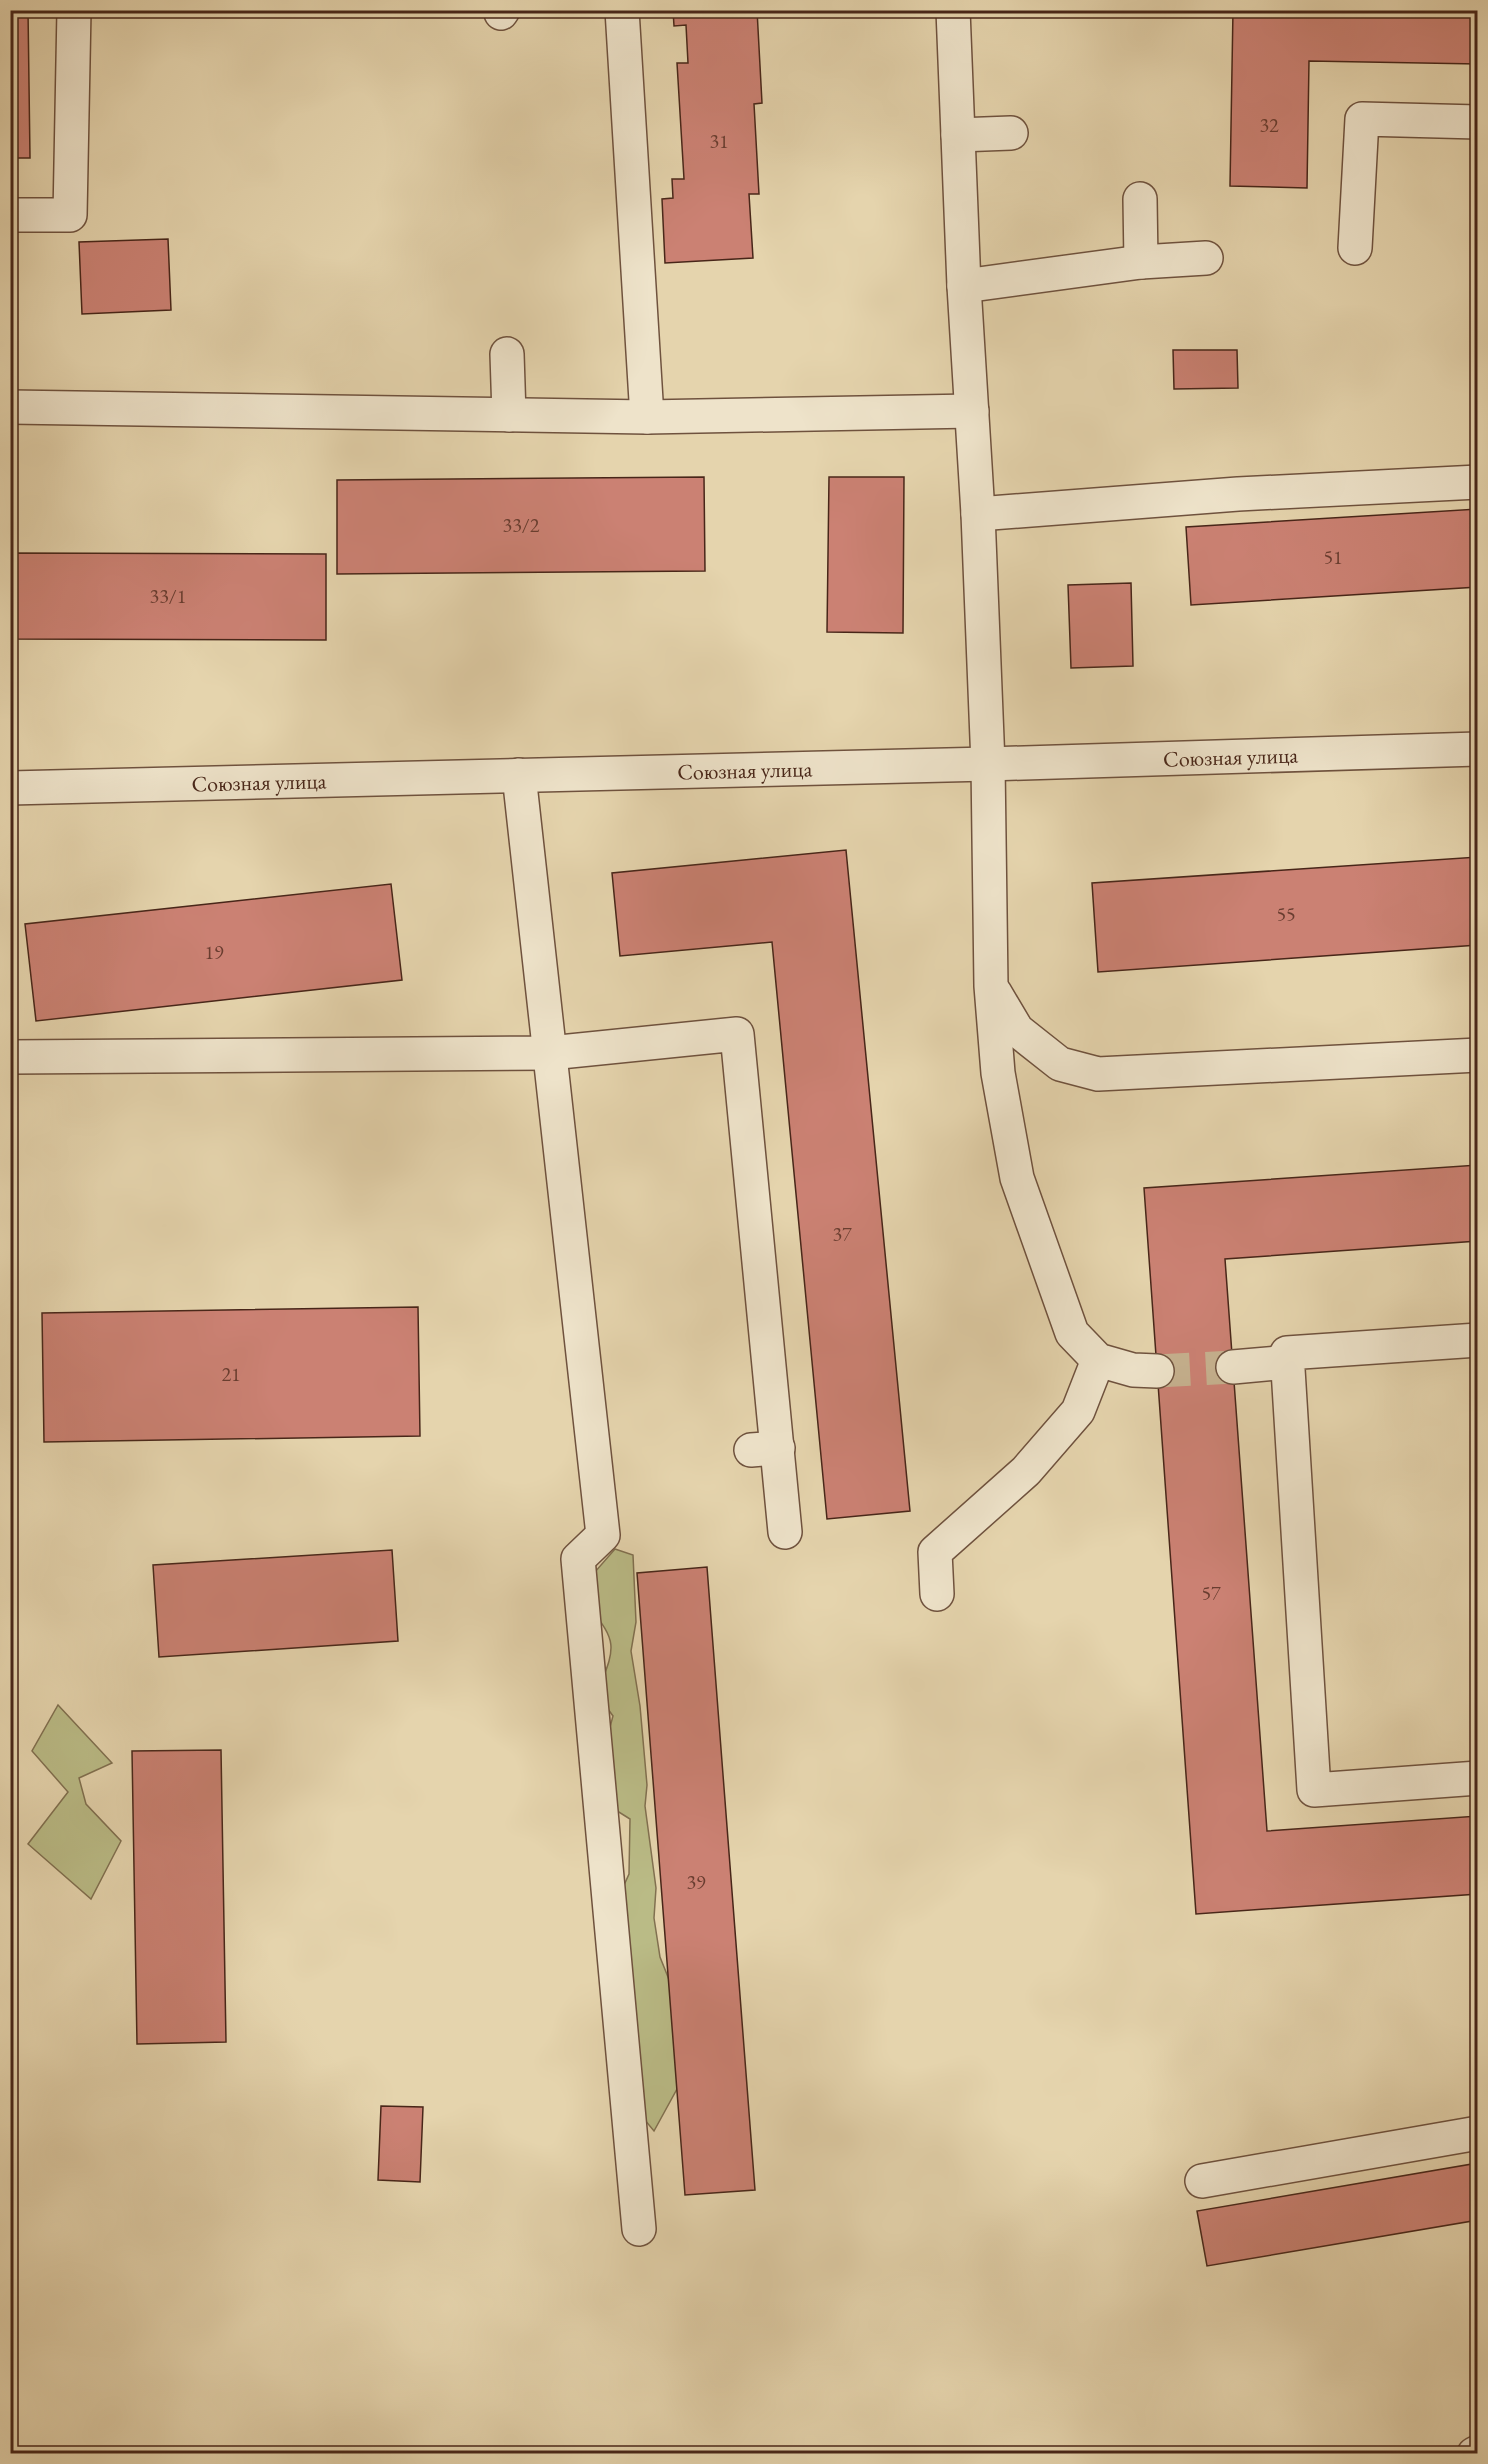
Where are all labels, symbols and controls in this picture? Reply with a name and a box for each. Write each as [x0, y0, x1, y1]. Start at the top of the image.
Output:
house number: 32 [1259, 112, 1279, 138]
house number: 31 [709, 128, 729, 154]
house number: 33/2 [503, 512, 540, 538]
house number: 51 [1323, 544, 1343, 570]
house number: 33/1 [150, 583, 186, 609]
street label: Союзная улица [1163, 740, 1299, 773]
street label: Союзная улица [677, 754, 813, 786]
street label: Союзная улица [191, 766, 327, 798]
house number: 55 [1276, 901, 1296, 927]
house number: 19 [204, 939, 224, 965]
house number: 37 [832, 1221, 852, 1247]
house number: 21 [221, 1361, 241, 1387]
house number: 57 [1201, 1580, 1221, 1606]
house number: 39 [686, 1869, 706, 1895]

